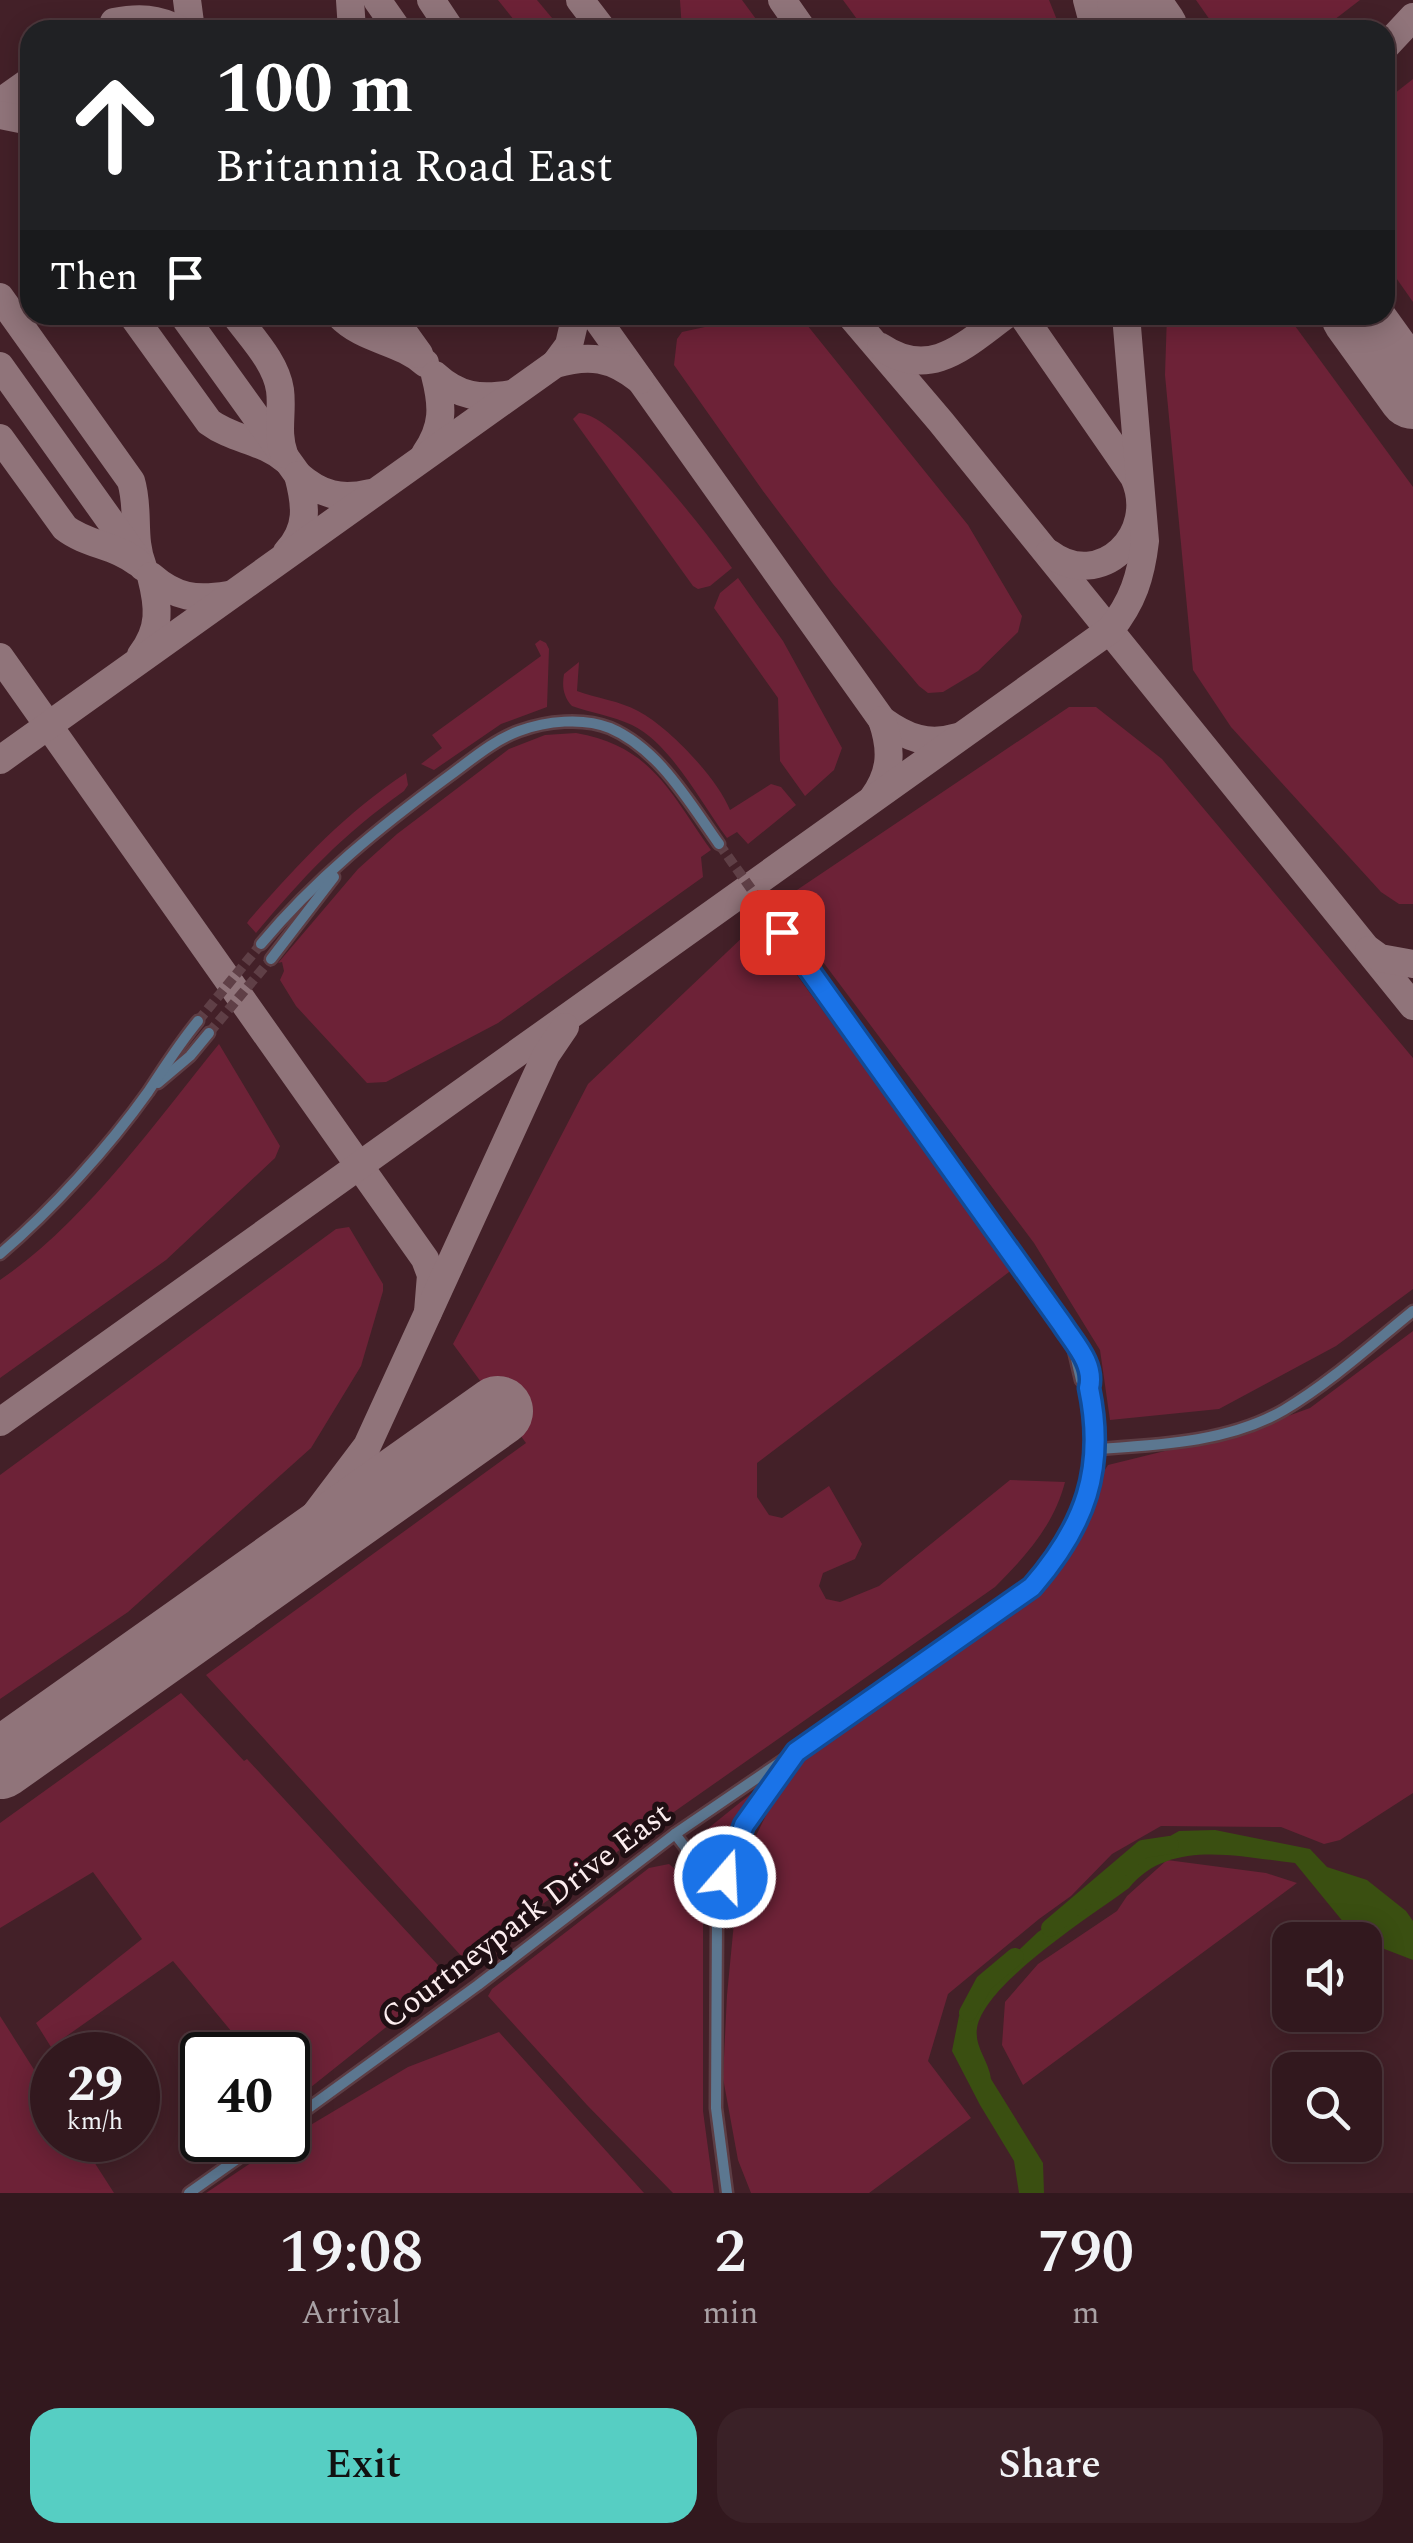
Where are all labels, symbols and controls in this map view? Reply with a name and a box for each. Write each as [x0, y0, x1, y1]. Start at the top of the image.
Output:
text: 100 m [215, 37, 413, 143]
icon: ahead [50, 60, 180, 190]
text: Britannia Road East [215, 133, 613, 202]
text: Then [50, 249, 138, 307]
icon: arrive [158, 250, 213, 305]
pin [740, 890, 825, 975]
icon: arrive [755, 905, 810, 960]
street label: Courtneypark Drive East [370, 1790, 682, 2042]
position arrow [673, 1825, 777, 1929]
map controls [1272, 1922, 1382, 2162]
button: sound [1272, 1922, 1382, 2032]
speed limit sign: 40 [180, 2032, 310, 2162]
text: 29 [67, 2047, 123, 2123]
button: search [1272, 2052, 1382, 2162]
text: km/h [67, 2103, 123, 2141]
text: 19:08 [279, 2207, 423, 2299]
text: 2 [714, 2207, 747, 2299]
text: 790 [1037, 2207, 1134, 2299]
text: Arrival [301, 2289, 401, 2338]
text: min [702, 2289, 758, 2338]
text: m [1072, 2289, 1099, 2338]
button: Exit [30, 2408, 697, 2523]
button: Share [717, 2408, 1383, 2523]

